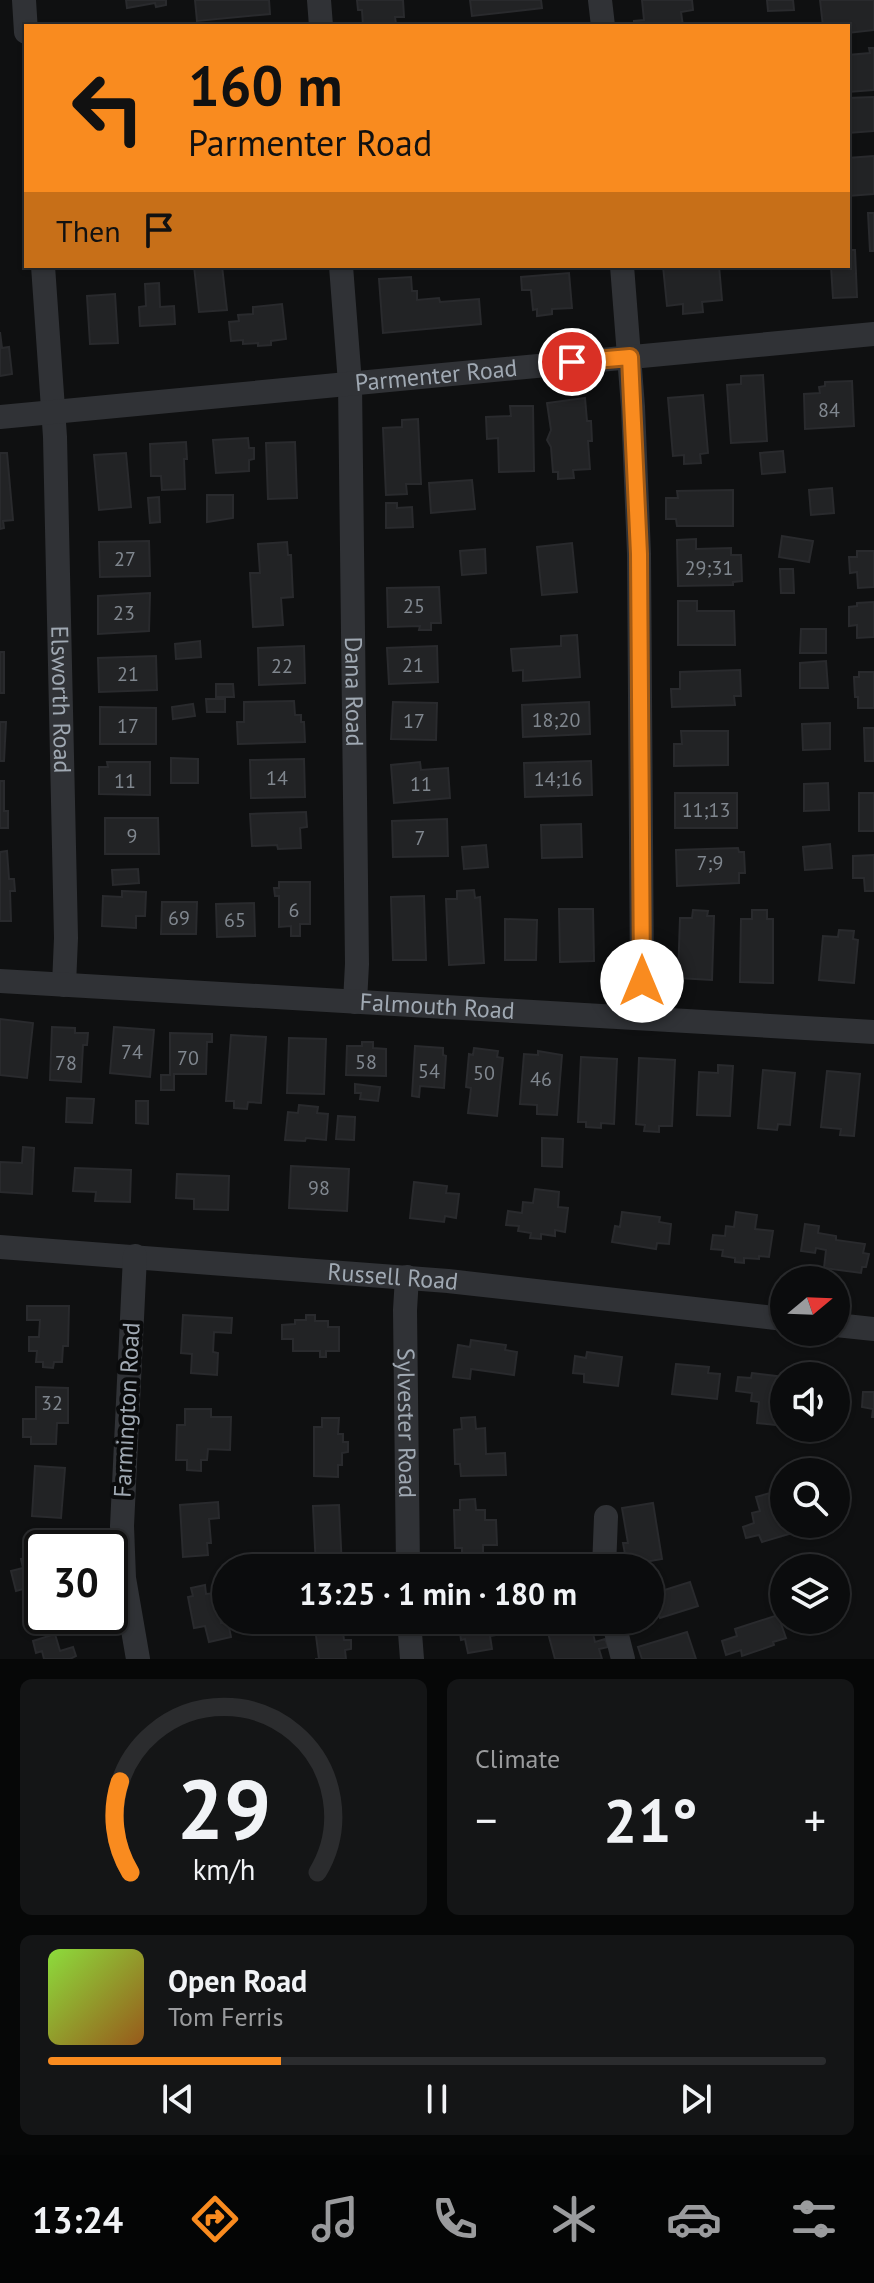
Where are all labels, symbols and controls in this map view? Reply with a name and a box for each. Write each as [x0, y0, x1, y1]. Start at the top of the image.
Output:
text: 160 m [188, 49, 343, 121]
icon: left [56, 56, 160, 160]
text: Parmenter Road [188, 119, 432, 166]
icon: arrive [137, 208, 181, 252]
text: Then [56, 211, 121, 250]
pin [538, 328, 606, 396]
icon: arrive [550, 340, 594, 384]
street label: Parmenter Road [353, 352, 519, 398]
house number: 84 [818, 397, 840, 423]
house number: 27 [114, 546, 136, 572]
house number: 29;31 [685, 555, 733, 581]
house number: 25 [403, 593, 425, 619]
house number: 23 [113, 600, 135, 626]
street label: Elsworth Road [44, 625, 78, 774]
street label: Dana Road [338, 636, 370, 747]
house number: 21 [402, 652, 424, 678]
house number: 22 [271, 653, 293, 679]
house number: 21 [117, 661, 139, 687]
house number: 18;20 [532, 707, 580, 733]
house number: 17 [403, 708, 425, 734]
house number: 17 [117, 713, 139, 739]
house number: 14 [266, 765, 288, 791]
house number: 14;16 [534, 766, 582, 792]
house number: 11 [114, 768, 136, 794]
house number: 11 [410, 771, 432, 797]
house number: 11;13 [682, 797, 730, 823]
house number: 9 [127, 823, 137, 849]
house number: 7 [415, 825, 425, 851]
house number: 7;9 [697, 850, 723, 876]
house number: 6 [289, 897, 299, 923]
house number: 69 [168, 905, 190, 931]
house number: 65 [224, 907, 246, 933]
position arrow [600, 939, 684, 1023]
street label: Falmouth Road [359, 986, 516, 1026]
house number: 74 [121, 1039, 143, 1065]
house number: 70 [177, 1045, 199, 1071]
house number: 58 [355, 1049, 377, 1075]
house number: 78 [55, 1050, 77, 1076]
house number: 54 [418, 1058, 440, 1084]
house number: 50 [473, 1060, 495, 1086]
house number: 46 [530, 1066, 552, 1092]
house number: 98 [308, 1175, 330, 1201]
street label: Russell Road [327, 1256, 460, 1297]
north arrow [770, 1266, 850, 1346]
map controls [770, 1266, 850, 1634]
street label: Farmington Road [106, 1322, 147, 1498]
street label: Sylvester Road [390, 1348, 423, 1498]
button: sound [770, 1362, 850, 1442]
house number: 32 [41, 1390, 63, 1416]
button: search [770, 1458, 850, 1538]
speed limit sign: 30 [24, 1530, 128, 1634]
button: layers [770, 1554, 850, 1634]
text: 13:25 · 1 min · 180 m [299, 1574, 577, 1613]
text: Climate [475, 1742, 560, 1775]
text: 29 [176, 1754, 271, 1862]
text: 21° [603, 1781, 698, 1859]
text: − [475, 1791, 497, 1848]
text: + [804, 1791, 826, 1848]
text: km/h [192, 1851, 255, 1888]
text: Open Road [168, 1961, 307, 2000]
text: Tom Ferris [168, 2000, 283, 2033]
icon: previous [156, 2077, 200, 2121]
icon: pause [415, 2077, 459, 2121]
icon: next [674, 2077, 718, 2121]
icon: directions [187, 2191, 243, 2247]
icon: music [307, 2191, 363, 2247]
icon: phone [427, 2191, 483, 2247]
icon: climate [546, 2191, 602, 2247]
icon: car [666, 2191, 722, 2247]
icon: filters [786, 2191, 842, 2247]
text: 13:24 [32, 2196, 123, 2243]

